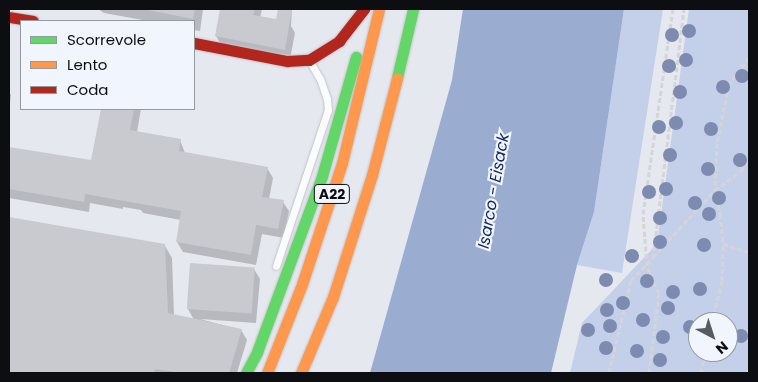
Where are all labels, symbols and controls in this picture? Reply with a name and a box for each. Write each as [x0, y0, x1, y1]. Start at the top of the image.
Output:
legend [20, 20, 195, 110]
text: Scorrevole [67, 29, 146, 50]
text: Lento [67, 54, 107, 75]
text: Coda [67, 79, 108, 100]
water label: Isarco - Eisack [474, 132, 514, 250]
road number: A22 [313, 182, 351, 205]
north arrow [688, 312, 738, 362]
text: N [712, 337, 732, 359]

